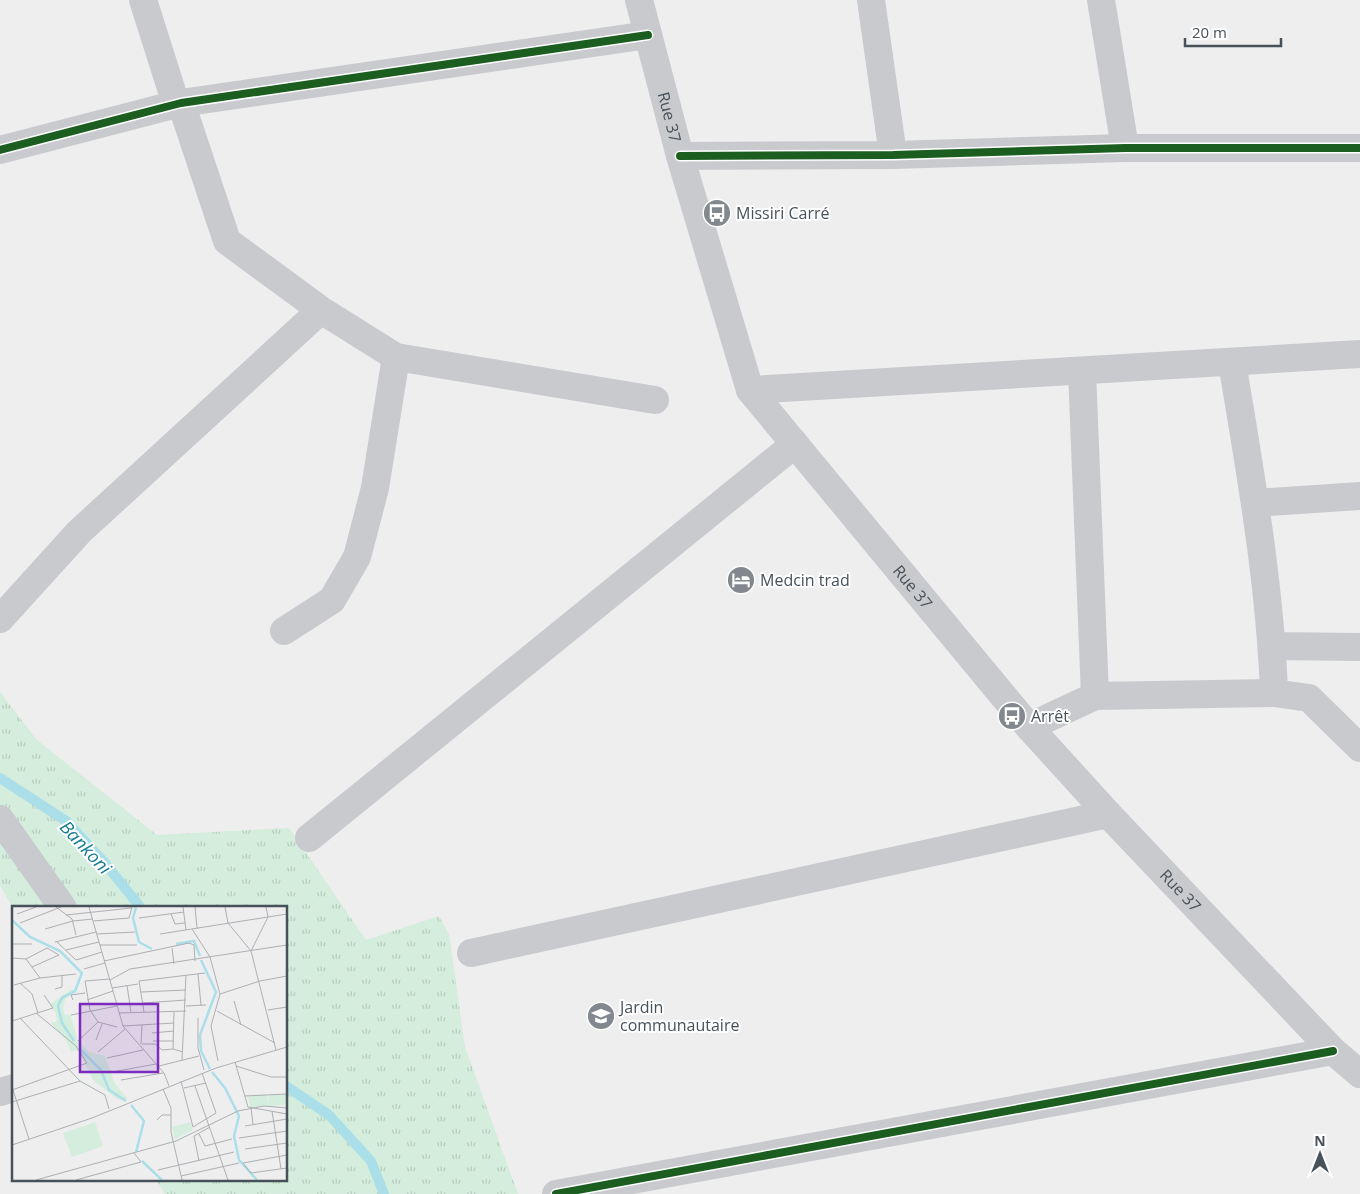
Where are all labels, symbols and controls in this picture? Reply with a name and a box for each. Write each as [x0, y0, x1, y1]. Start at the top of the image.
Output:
scale bar [1185, 15, 1281, 47]
text: 20 m [1192, 22, 1227, 42]
street label: Rue 37 [653, 89, 687, 145]
bus stop icon: Missiri Carré [702, 198, 732, 228]
place label: Missiri Carré [736, 202, 830, 224]
street label: Rue 37 [888, 560, 938, 613]
hotel icon: Medcin trad [726, 565, 756, 595]
place label: Medcin trad [760, 569, 850, 591]
bus stop icon: Arrêt [997, 701, 1027, 731]
place label: Arrêt [1031, 705, 1069, 727]
water label: Bankoni [55, 815, 117, 879]
street label: Rue 37 [1155, 864, 1206, 917]
inset map [12, 906, 288, 1182]
place label: Jardin communautaire [618, 996, 739, 1036]
school or university icon: Jardin communautaire [586, 1001, 616, 1031]
north arrow [1295, 1129, 1345, 1179]
text: N [1314, 1131, 1326, 1150]

